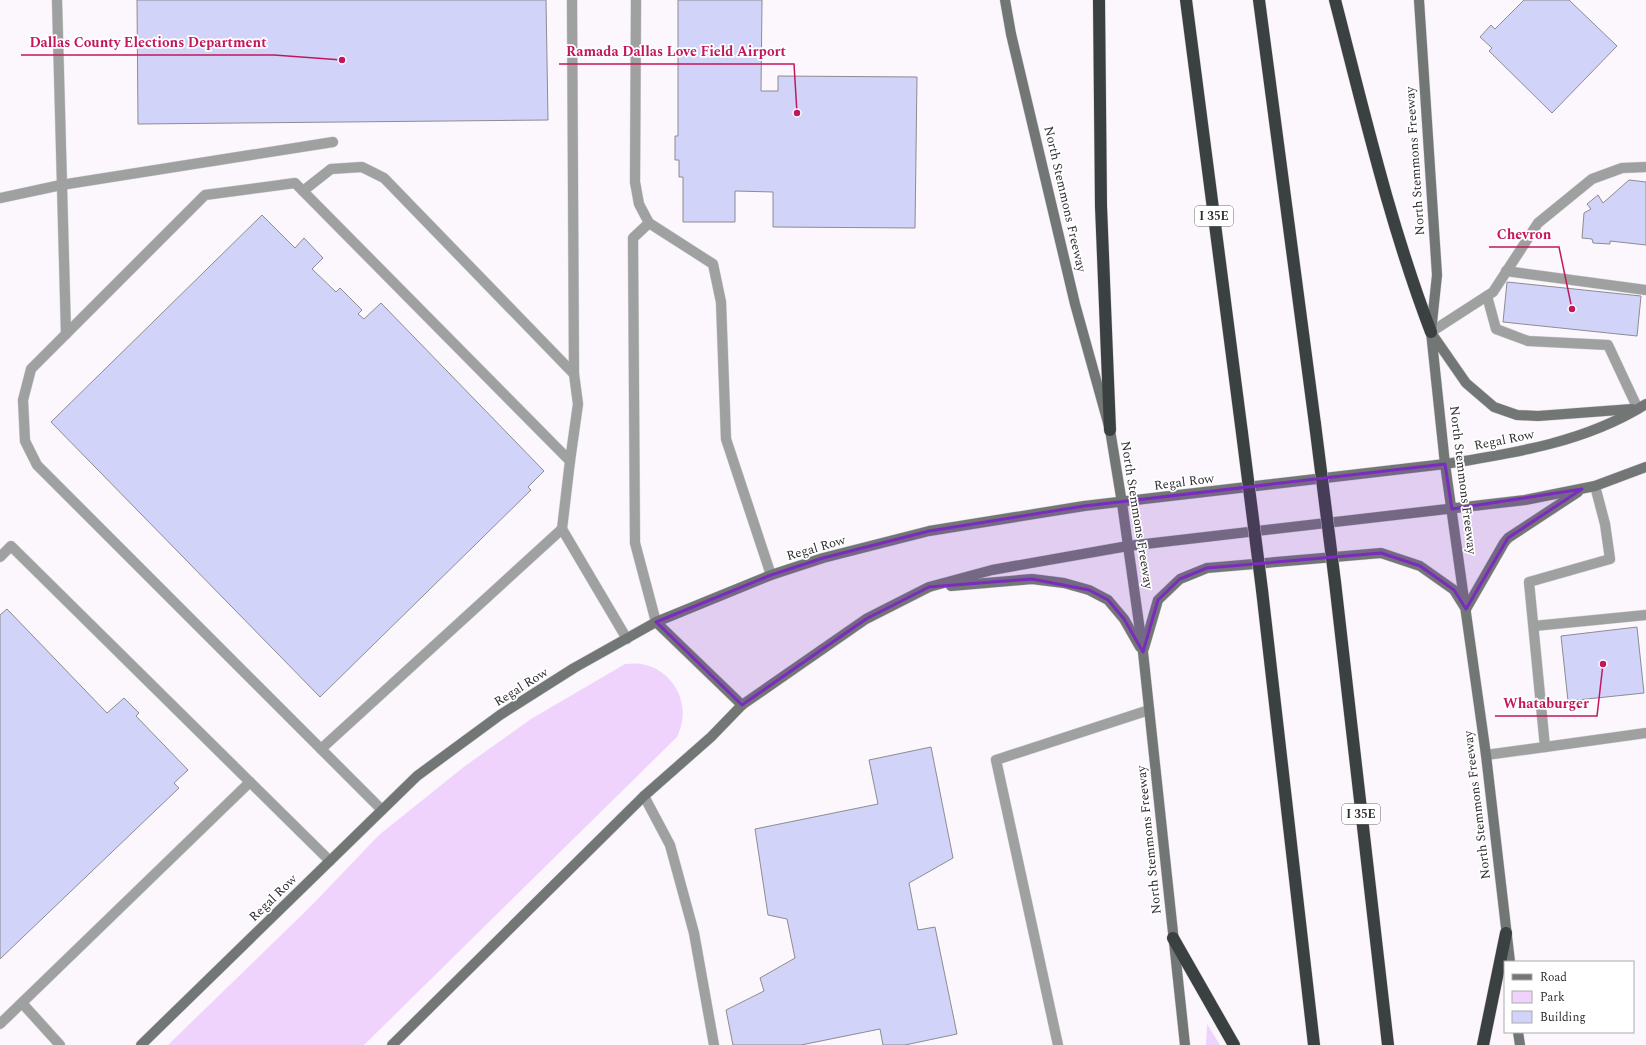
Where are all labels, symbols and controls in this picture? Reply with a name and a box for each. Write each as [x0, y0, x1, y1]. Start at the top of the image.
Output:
callout: Dallas County Elections Department [21, 29, 274, 55]
text: Dallas County Elections Department [29, 32, 267, 53]
callout: Ramada Dallas Love Field Airport [559, 38, 794, 64]
text: Ramada Dallas Love Field Airport [566, 41, 787, 62]
street label: North Stemmons Freeway [1400, 85, 1430, 236]
street label: North Stemmons Freeway [1038, 124, 1092, 275]
road number: I 35E [1195, 206, 1233, 226]
callout: Chevron [1489, 221, 1559, 247]
text: Chevron [1497, 224, 1552, 245]
street label: North Stemmons Freeway [1444, 405, 1482, 556]
street label: Regal Row [1472, 424, 1537, 456]
street label: North Stemmons Freeway [1115, 440, 1159, 591]
street label: Regal Row [1153, 468, 1217, 496]
street label: Regal Row [784, 530, 849, 566]
street label: Regal Row [490, 662, 553, 712]
callout: Whataburger [1495, 690, 1597, 716]
text: Whataburger [1503, 693, 1589, 714]
street label: North Stemmons Freeway [1458, 729, 1496, 880]
street label: North Stemmons Freeway [1131, 764, 1167, 915]
road number: I 35E [1342, 804, 1380, 824]
street label: Regal Row [244, 869, 303, 926]
legend [1504, 961, 1634, 1033]
text: Road [1540, 968, 1567, 987]
text: Park [1540, 988, 1565, 1007]
text: Building [1540, 1008, 1586, 1027]

